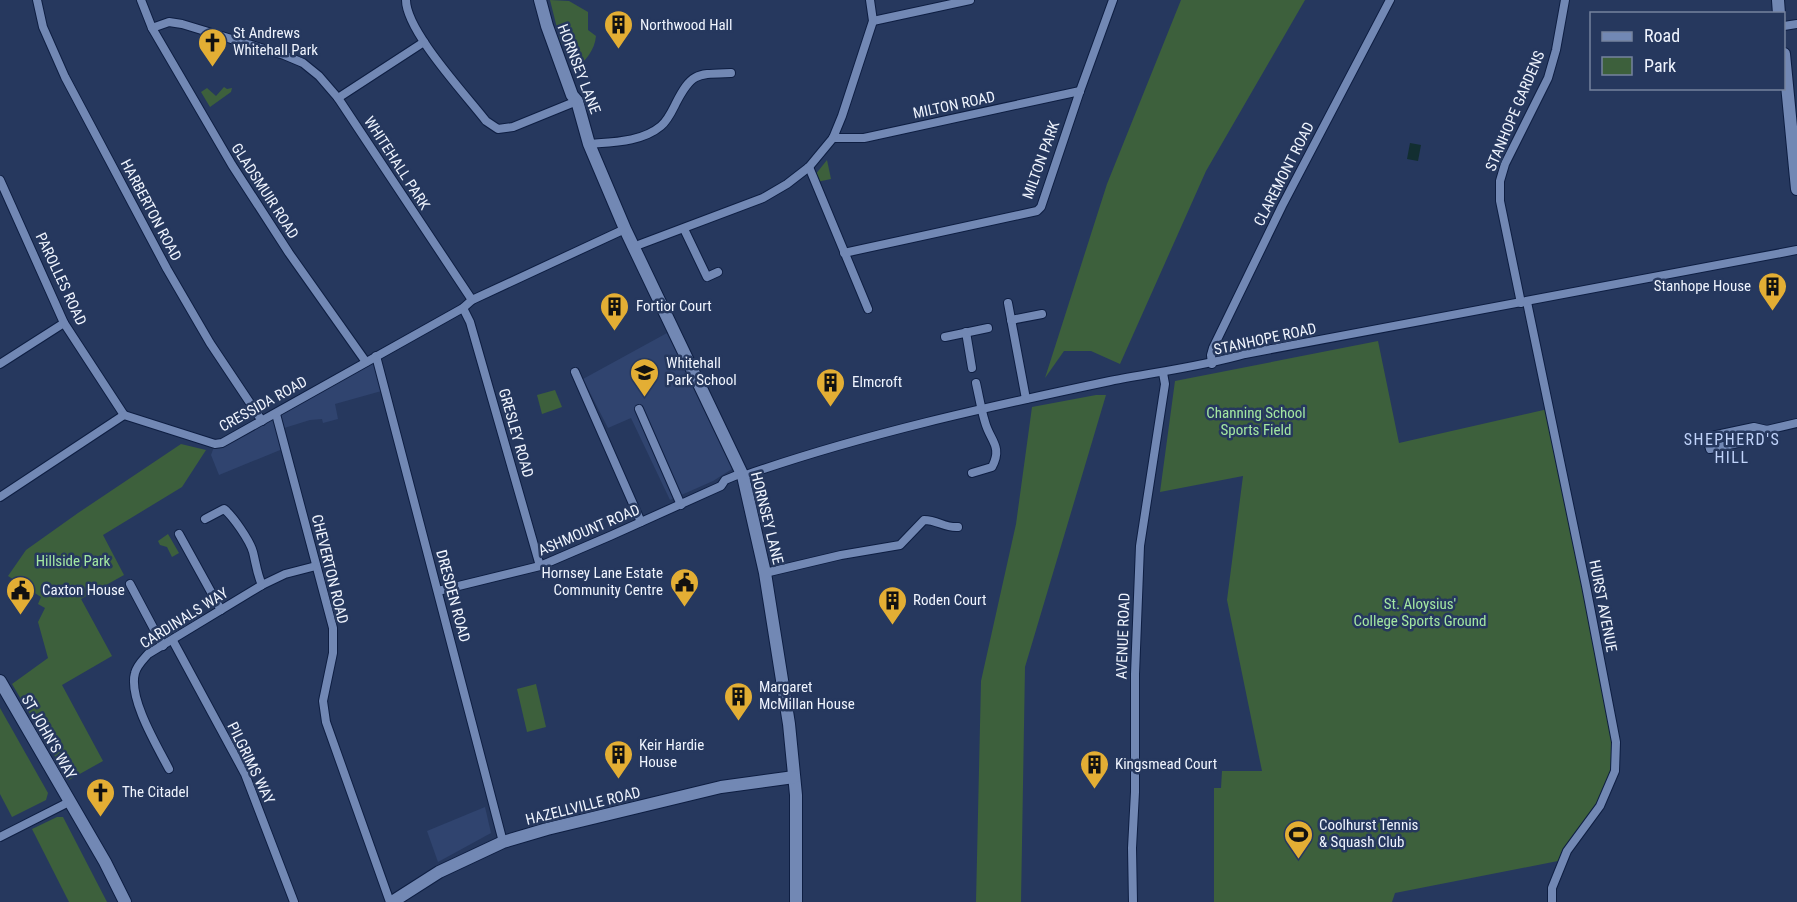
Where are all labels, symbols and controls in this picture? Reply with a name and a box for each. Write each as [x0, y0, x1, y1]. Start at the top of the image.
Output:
building icon: Northwood Hall [603, 9, 635, 51]
legend [1590, 12, 1785, 90]
place label: Northwood Hall [640, 16, 733, 34]
street label: HORNSEY LANE [554, 22, 604, 116]
place label: St Andrews Whitehall Park [233, 24, 318, 59]
text: Road [1644, 25, 1680, 46]
church icon: St Andrews Whitehall Park [196, 26, 228, 68]
street label: STANHOPE GARDENS [1482, 48, 1549, 174]
text: Park [1644, 55, 1676, 76]
street label: MILTON ROAD [911, 88, 997, 122]
street label: WHITEHALL PARK [360, 113, 434, 214]
street label: MILTON PARK [1019, 118, 1064, 201]
street label: CLAREMONT ROAD [1250, 119, 1318, 229]
street label: GLADSMUIR ROAD [227, 140, 303, 242]
street label: HARBERTON ROAD [117, 156, 185, 264]
street label: PAROLLES ROAD [32, 230, 90, 328]
building icon: Stanhope House [1756, 270, 1788, 312]
place label: Stanhope House [1654, 277, 1751, 295]
building icon: Fortior Court [599, 290, 631, 332]
place label: Fortior Court [636, 297, 712, 315]
street label: STANHOPE ROAD [1212, 319, 1318, 359]
place label: Whitehall Park School [666, 354, 737, 389]
school or university icon: Whitehall Park School [629, 356, 661, 398]
building icon: Elmcroft [815, 366, 847, 408]
street label: CRESSIDA ROAD [216, 372, 310, 436]
place label: Elmcroft [852, 373, 902, 391]
street label: GRESLEY ROAD [495, 386, 537, 480]
park label: Channing School Sports Field [1206, 404, 1306, 439]
district label: SHEPHERD'S HILL [1684, 430, 1780, 467]
street label: HORNSEY LANE [747, 470, 787, 566]
street label: ASHMOUNT ROAD [536, 501, 642, 559]
street label: CHEVERTON ROAD [308, 513, 352, 625]
street label: DRESDEN ROAD [432, 548, 474, 644]
park label: Hillside Park [36, 552, 111, 570]
street label: HURST AVENUE [1585, 558, 1621, 654]
place label: Hornsey Lane Estate Community Centre [541, 564, 663, 599]
public building icon: Hornsey Lane Estate Community Centre [668, 566, 700, 608]
public building icon: Caxton House [5, 574, 37, 616]
place label: Caxton House [42, 581, 125, 599]
street label: CARDINALS WAY [136, 584, 232, 652]
building icon: Roden Court [876, 584, 908, 626]
place label: Roden Court [913, 591, 986, 609]
street label: AVENUE ROAD [1112, 592, 1134, 680]
park label: St. Aloysius' College Sports Ground [1354, 595, 1486, 630]
place label: Margaret McMillan House [759, 678, 855, 713]
building icon: Margaret McMillan House [722, 680, 754, 722]
street label: ST JOHN'S WAY [18, 692, 80, 782]
street label: PILGRIMS WAY [223, 719, 279, 807]
place label: Keir Hardie House [639, 736, 704, 771]
building icon: Keir Hardie House [602, 738, 634, 780]
building icon: Kingsmead Court [1078, 748, 1110, 790]
place label: Kingsmead Court [1115, 755, 1217, 773]
church icon: The Citadel [85, 776, 117, 818]
place label: The Citadel [122, 783, 189, 801]
street label: HAZELLVILLE ROAD [524, 783, 642, 829]
place label: Coolhurst Tennis & Squash Club [1319, 816, 1419, 851]
sports icon: Coolhurst Tennis & Squash Club [1282, 818, 1314, 860]

